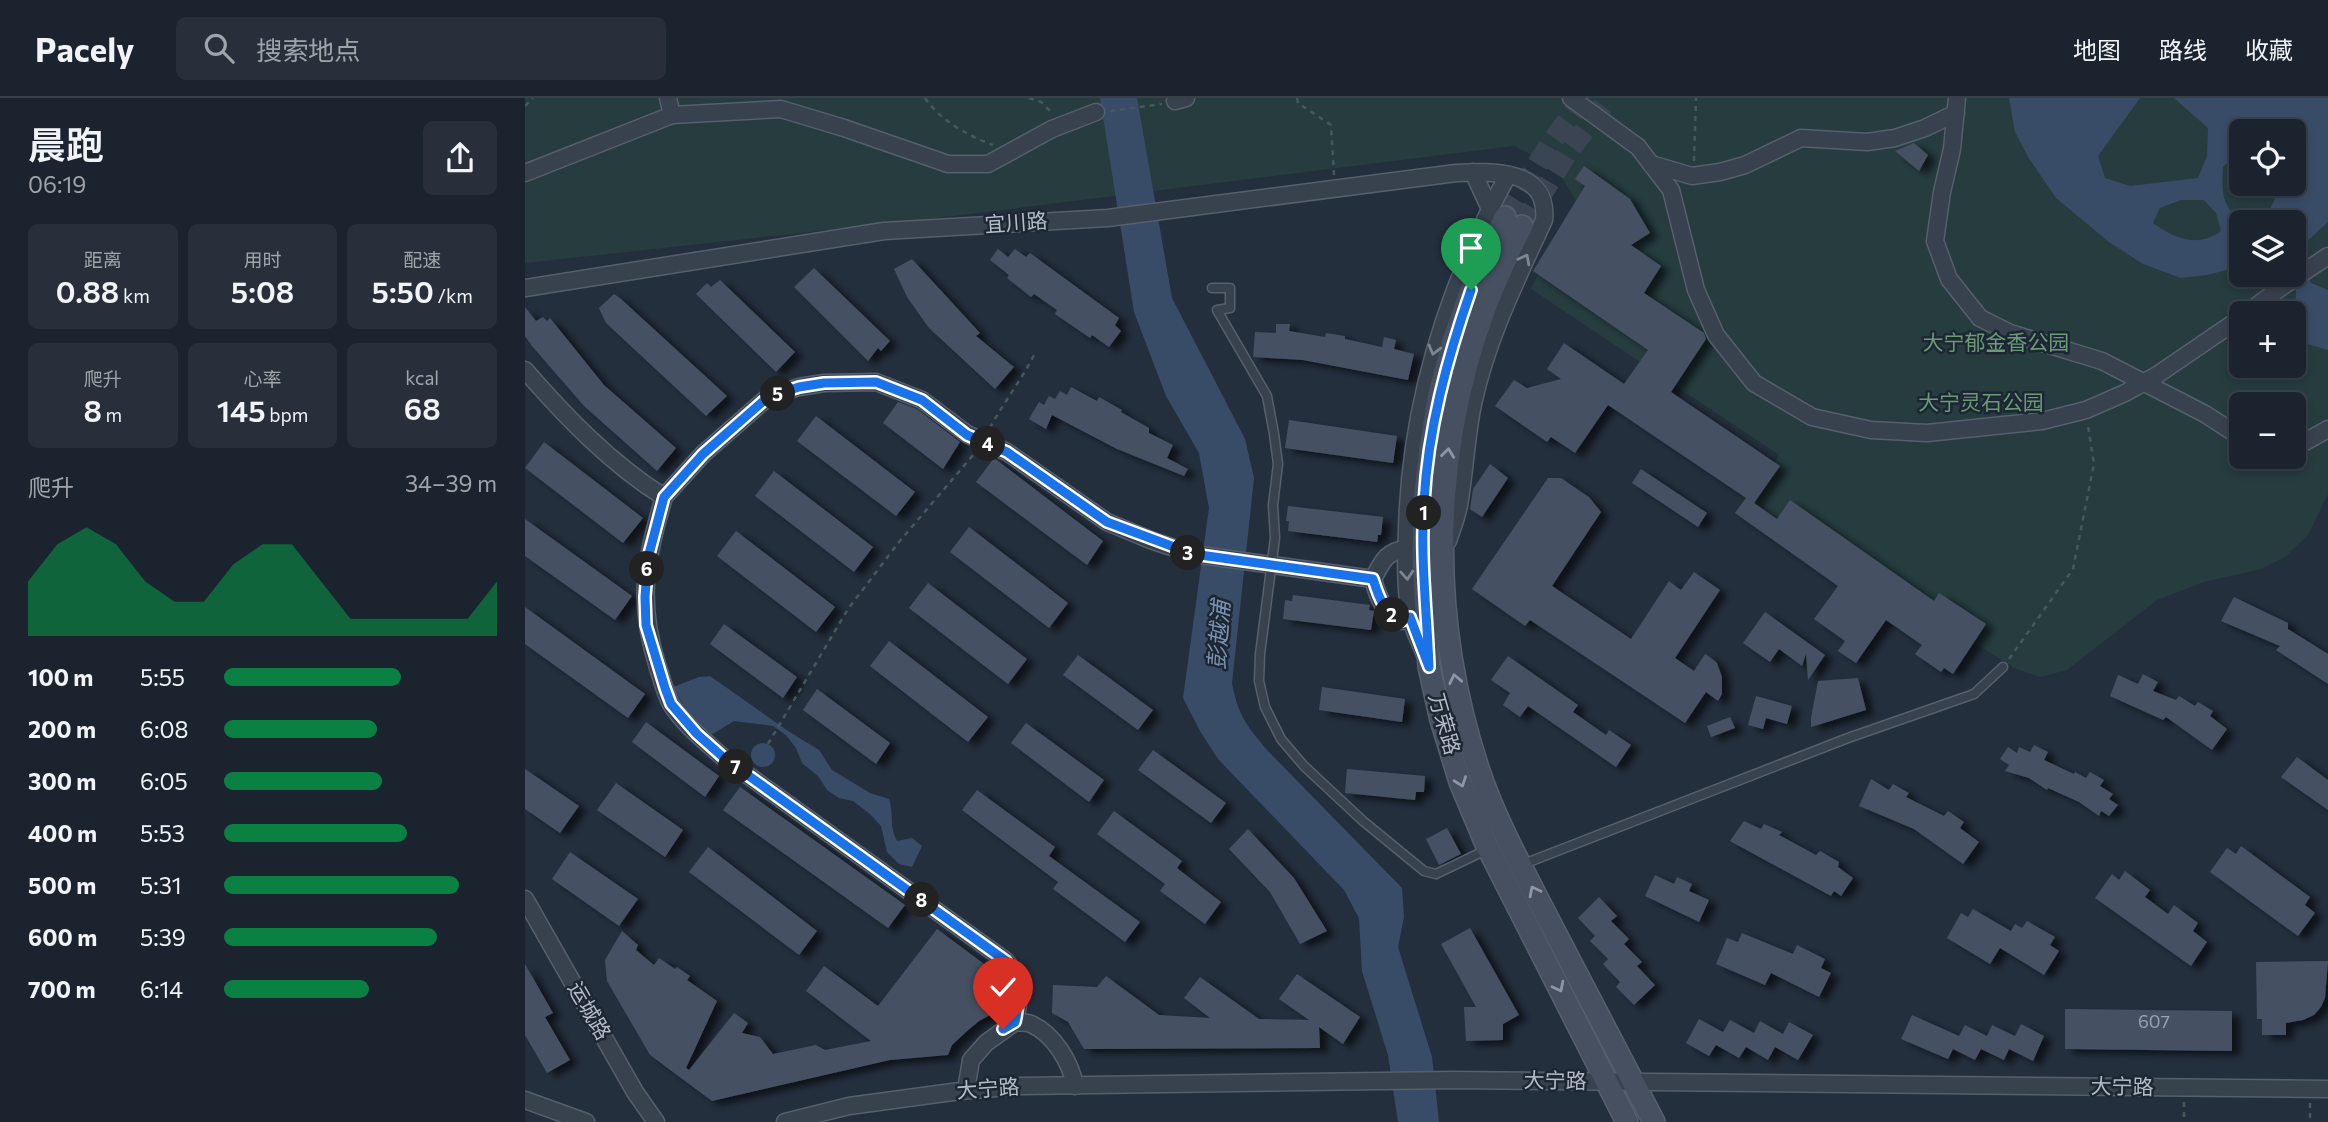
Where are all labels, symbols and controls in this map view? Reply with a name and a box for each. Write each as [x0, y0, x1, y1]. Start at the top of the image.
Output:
search box [176, 17, 666, 80]
text: Pacely [35, 28, 134, 69]
icon: search [200, 29, 238, 67]
text: 搜索地点 [256, 34, 360, 65]
text: 地图 [2073, 35, 2121, 64]
text: 路线 [2159, 35, 2207, 64]
text: 收藏 [2245, 35, 2293, 64]
map controls [2229, 119, 2306, 469]
button: locate [2229, 119, 2306, 196]
text: 晨跑 [28, 120, 104, 167]
button: share [423, 121, 497, 195]
text: 06:19 [28, 170, 86, 198]
street label: 宜川路 [984, 207, 1048, 236]
button: layers [2229, 210, 2306, 287]
pin [1441, 218, 1501, 290]
icon: arrive [1452, 229, 1490, 267]
text: 距离 [84, 248, 122, 271]
text: 用时 [243, 248, 282, 271]
text: 配速 [403, 248, 441, 271]
one-way arrow [1516, 254, 1530, 266]
text: 0.88 [56, 272, 119, 309]
text: 5:08 [231, 272, 294, 309]
text: 5:50 [372, 272, 434, 309]
text: km [119, 284, 150, 307]
text: /km [434, 284, 473, 307]
button: + [2229, 301, 2306, 378]
park label: 大宁郁金香公园 [1923, 329, 2070, 354]
one-way arrow [1428, 344, 1442, 356]
text: kcal [405, 366, 439, 389]
text: 爬升 [84, 367, 122, 390]
text: 心率 [243, 367, 282, 390]
pin: 5 [761, 376, 795, 412]
text: 5 [772, 382, 783, 405]
text: 68 [404, 389, 441, 426]
park label: 大宁灵石公园 [1918, 389, 2044, 414]
text: 8 [84, 391, 102, 428]
text: 145 [217, 391, 266, 428]
button: − [2229, 392, 2306, 469]
text: m [102, 403, 122, 426]
text: bpm [266, 403, 308, 426]
pin: 4 [971, 426, 1005, 462]
text: 4 [982, 432, 993, 455]
one-way arrow [1441, 447, 1456, 459]
text: 34–39 m [405, 469, 497, 497]
text: 爬升 [28, 473, 74, 501]
pin: 1 [1406, 496, 1441, 530]
text: 1 [1419, 501, 1428, 524]
pin: 3 [1171, 536, 1205, 570]
text: 3 [1182, 541, 1193, 564]
pin: 6 [629, 552, 665, 587]
text: 6 [641, 557, 652, 580]
one-way arrow [1399, 569, 1414, 580]
water label: 彭越浦 [1202, 596, 1235, 670]
pin: 2 [1375, 598, 1409, 632]
text: 2 [1386, 603, 1397, 626]
text: 100 m [28, 663, 93, 691]
text: 5:55 [140, 663, 185, 691]
one-way arrow [1448, 673, 1463, 685]
street label: 万荣路 [1425, 690, 1466, 757]
text: 200 m [28, 715, 96, 743]
text: 6:08 [140, 715, 188, 743]
pin: 7 [719, 750, 753, 784]
text: 7 [730, 755, 741, 778]
text: 300 m [28, 767, 96, 795]
text: 6:05 [140, 767, 188, 795]
one-way arrow [1453, 775, 1467, 787]
text: 400 m [28, 819, 97, 847]
text: 5:53 [140, 819, 185, 847]
text: 500 m [28, 871, 96, 899]
text: 5:31 [140, 871, 182, 899]
pin: 8 [905, 882, 939, 918]
one-way arrow [1529, 886, 1542, 898]
text: 8 [916, 888, 927, 911]
text: 600 m [28, 923, 97, 951]
text: 5:39 [140, 923, 186, 951]
pin [973, 957, 1033, 1029]
icon: check [984, 968, 1022, 1006]
text: 700 m [28, 975, 96, 1003]
text: 6:14 [140, 975, 183, 1003]
street label: 运城路 [564, 977, 617, 1044]
one-way arrow [1550, 980, 1564, 992]
house number: 607 [2138, 1010, 2170, 1032]
street label: 大宁路 [1523, 1066, 1587, 1093]
street label: 大宁路 [2090, 1072, 2154, 1099]
street label: 大宁路 [956, 1073, 1020, 1102]

